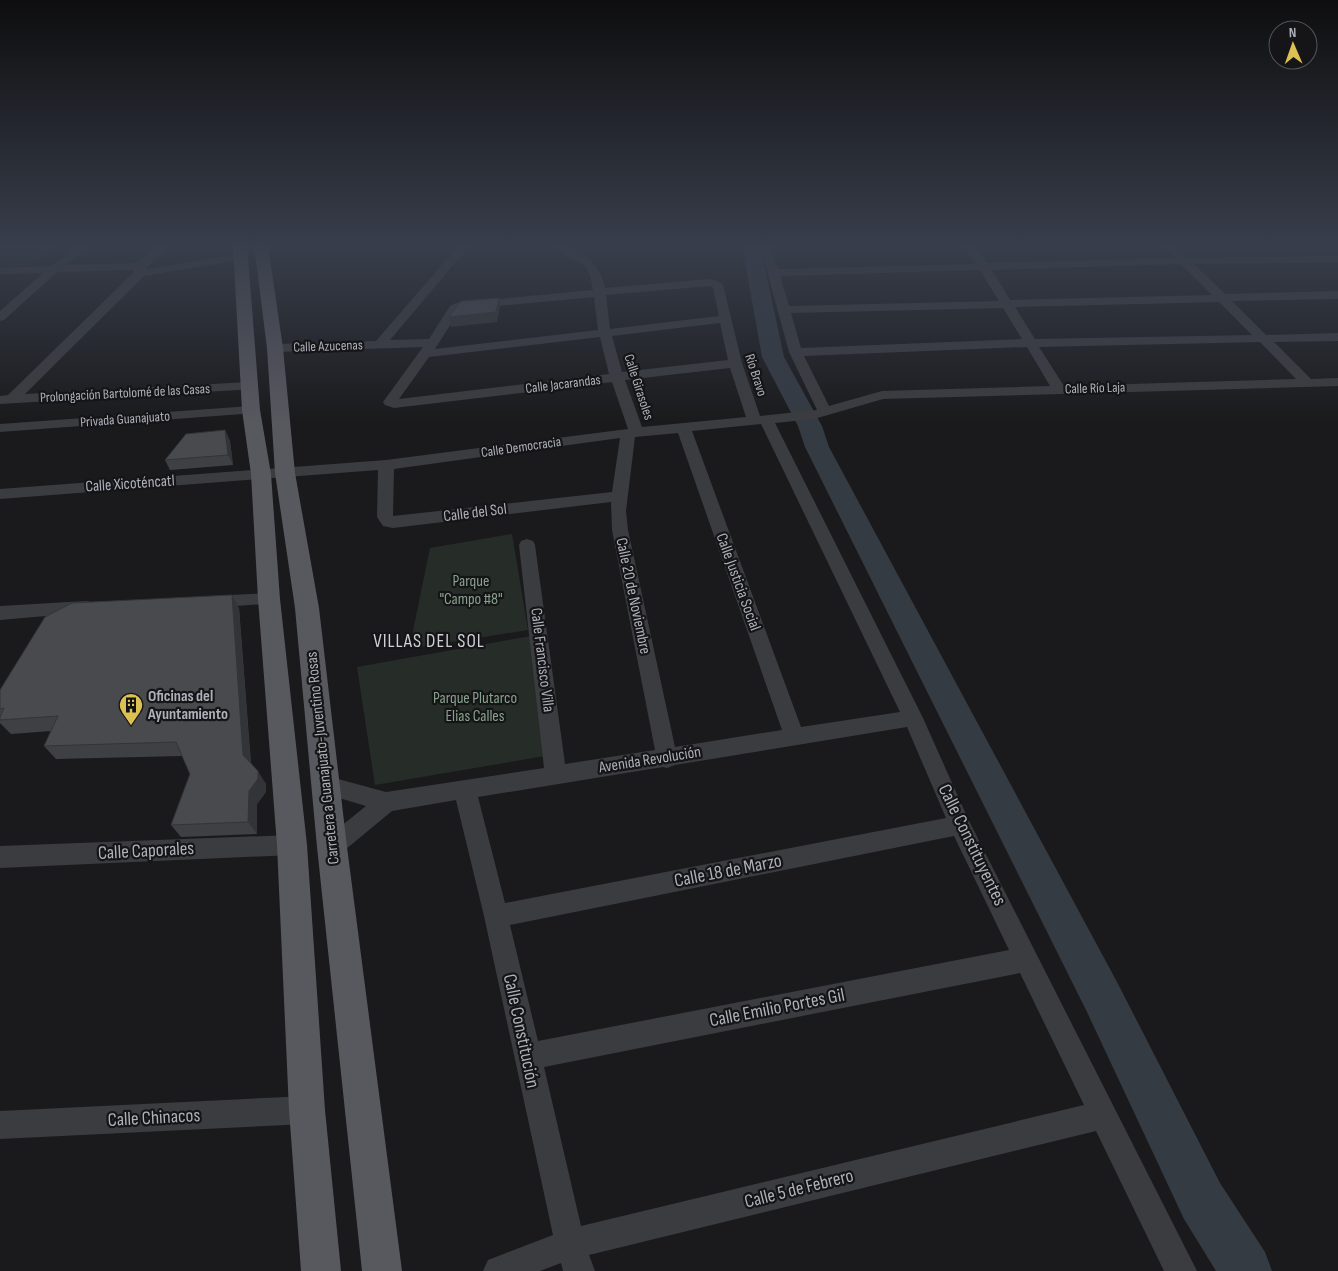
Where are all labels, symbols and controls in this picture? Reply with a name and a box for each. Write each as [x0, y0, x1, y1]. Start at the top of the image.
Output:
north arrow [1268, 20, 1318, 70]
text: N [1289, 24, 1297, 41]
street label: Calle Azucenas [293, 336, 363, 356]
street label: Calle Girasoles [620, 352, 658, 422]
street label: Río Bravo [741, 352, 771, 399]
street label: Calle Jacarandas [524, 371, 602, 397]
street label: Calle Río Laja [1064, 378, 1126, 398]
street label: Prolongación Bartolomé de las Casas [40, 380, 210, 406]
street label: Privada Guanajuato [80, 407, 171, 431]
street label: Calle Democracia [480, 433, 562, 461]
street label: Calle Xicoténcatl [85, 471, 175, 497]
street label: Calle del Sol [442, 500, 508, 526]
street label: Calle Justicia Social [712, 531, 764, 633]
street label: Calle 20 de Noviembre [611, 536, 655, 656]
park label: Parque "Campo #8" [439, 572, 503, 609]
street label: Calle Francisco Villa [526, 607, 558, 713]
district label: VILLAS DEL SOL [373, 630, 485, 653]
street label: Carretera a Guanajuato-Juventino Rosas [302, 650, 344, 865]
place label: Oficinas del Ayuntamiento [147, 687, 228, 724]
park label: Parque Plutarco Elias Calles [433, 689, 517, 726]
building icon: Oficinas del Ayuntamiento [118, 692, 144, 726]
street label: Avenida Revolución [597, 743, 702, 778]
street label: Calle Constituyentes [933, 781, 1011, 910]
street label: Calle Caporales [97, 837, 195, 865]
street label: Calle 18 de Marzo [672, 849, 784, 893]
street label: Calle Constitución [498, 972, 544, 1090]
street label: Calle Emilio Portes Gil [707, 984, 847, 1032]
street label: Calle Chinacos [107, 1104, 201, 1132]
street label: Calle 5 de Febrero [742, 1164, 856, 1214]

